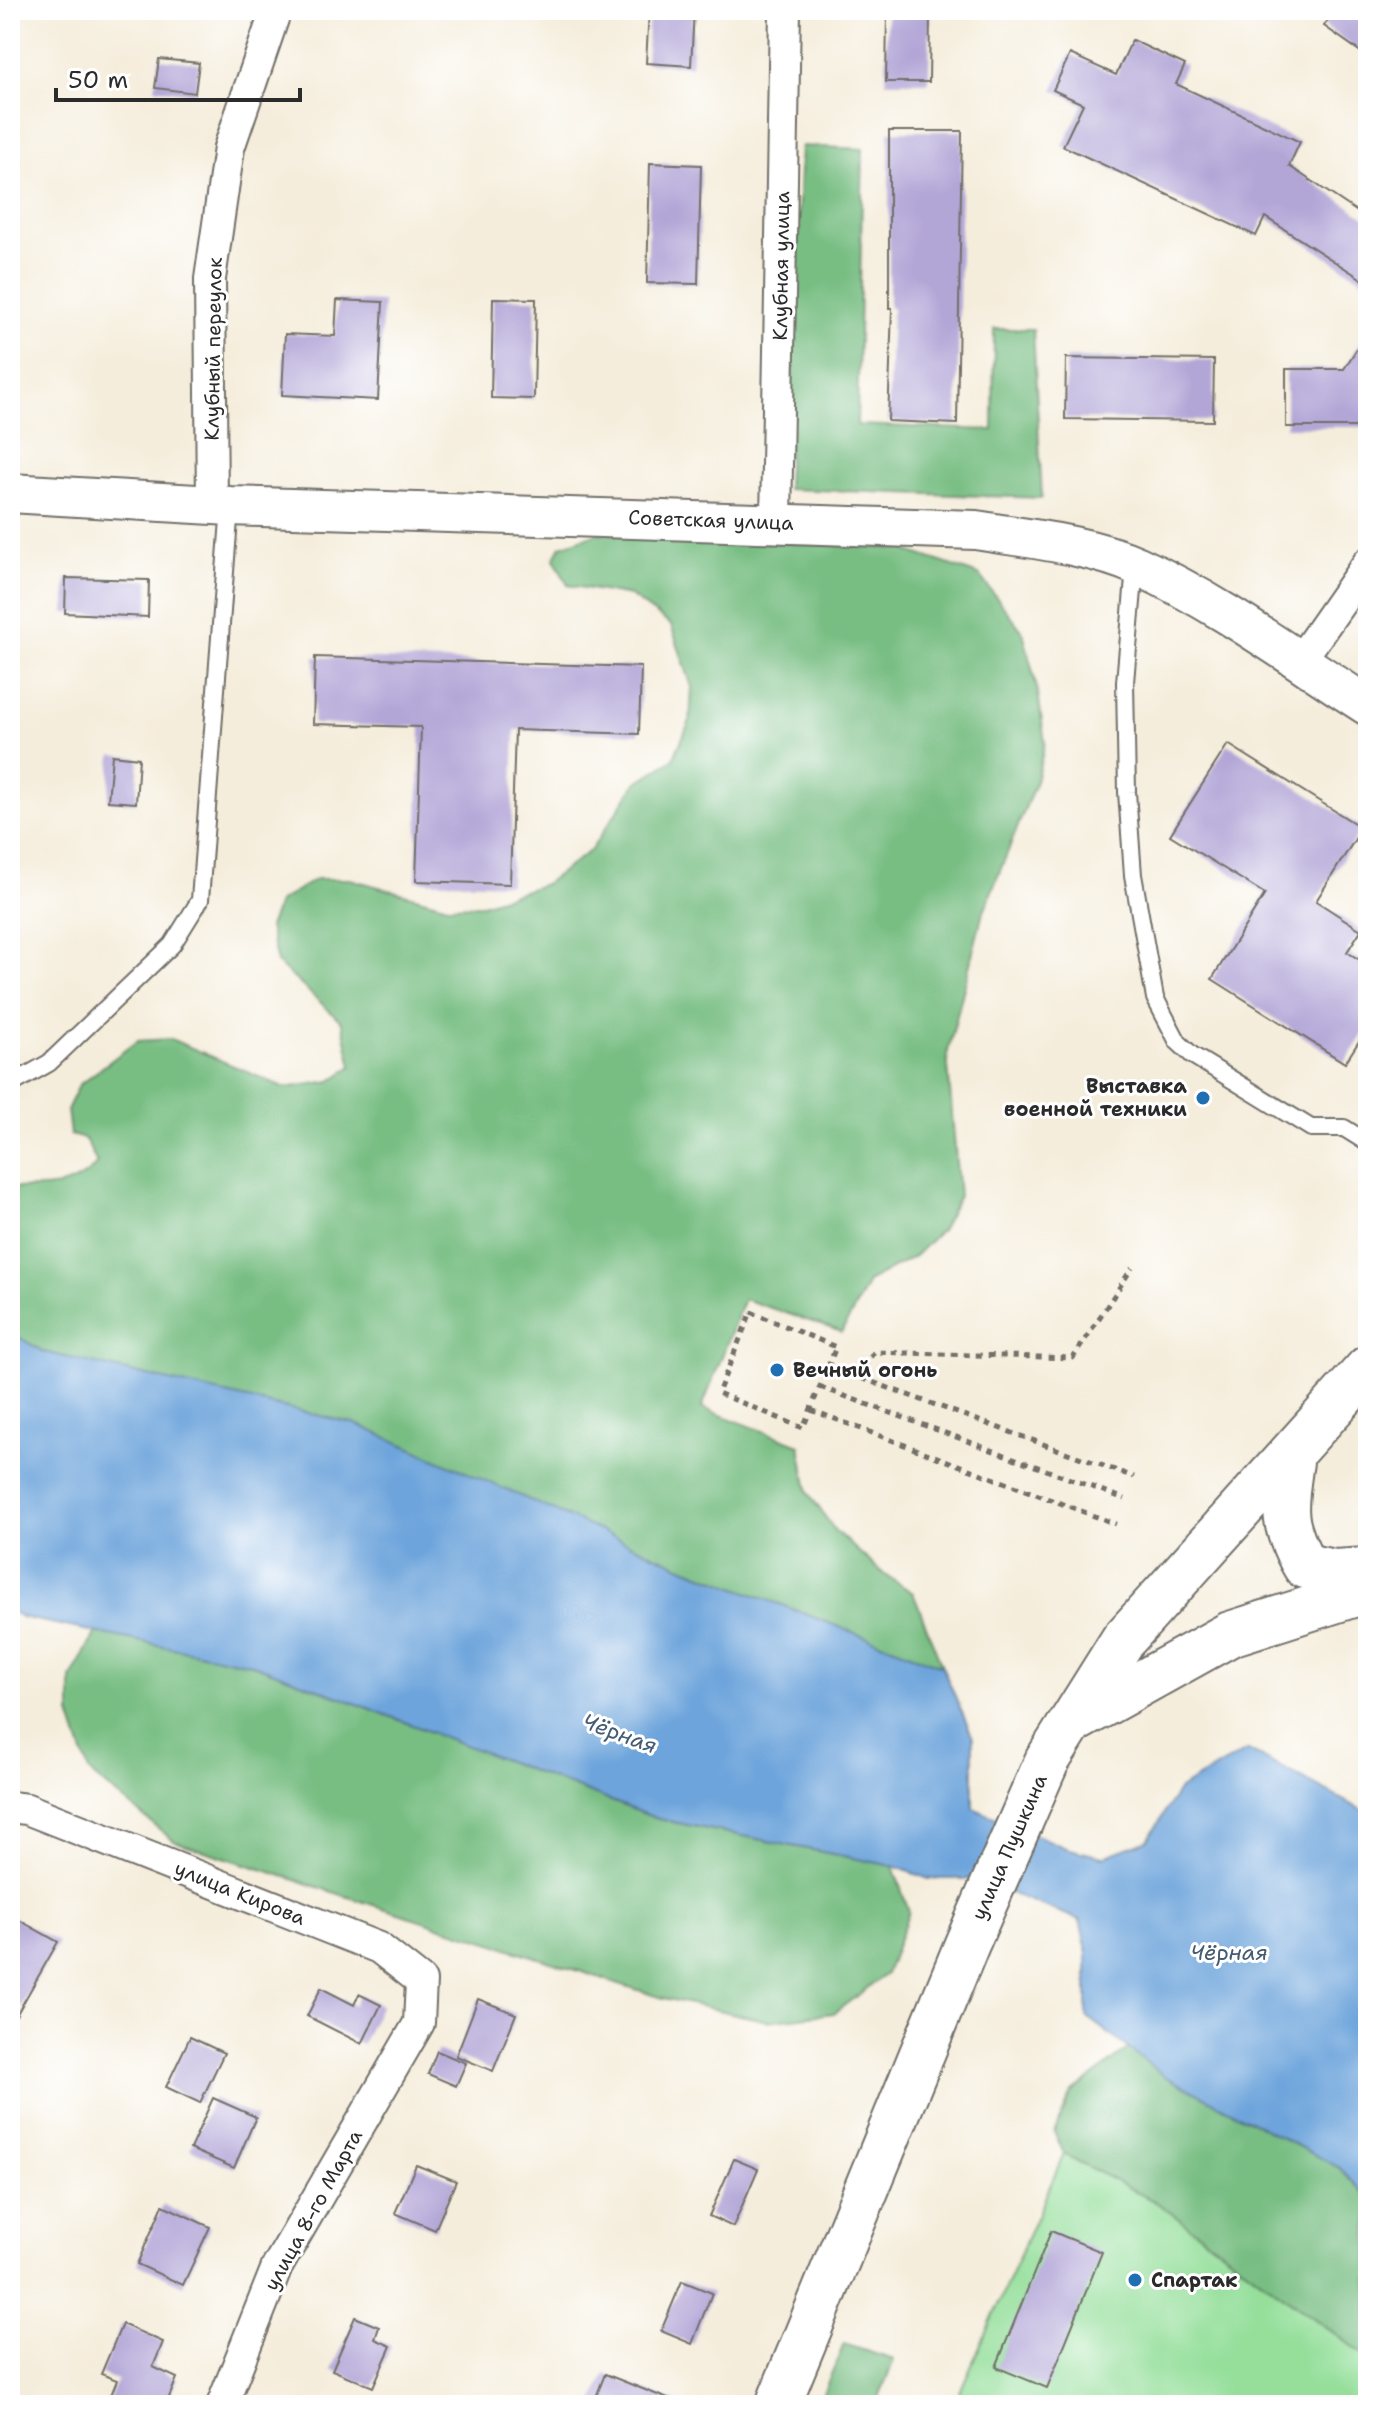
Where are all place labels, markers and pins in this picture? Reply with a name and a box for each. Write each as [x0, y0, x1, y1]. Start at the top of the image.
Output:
place label: Выставка военной техники [1004, 1073, 1187, 1122]
marker: Выставка военной техники [1194, 1089, 1212, 1107]
place label: Вечный огонь [793, 1357, 937, 1383]
marker: Вечный огонь [768, 1361, 786, 1379]
place label: Спартак [1151, 2267, 1238, 2293]
marker: Спартак [1126, 2271, 1144, 2289]

